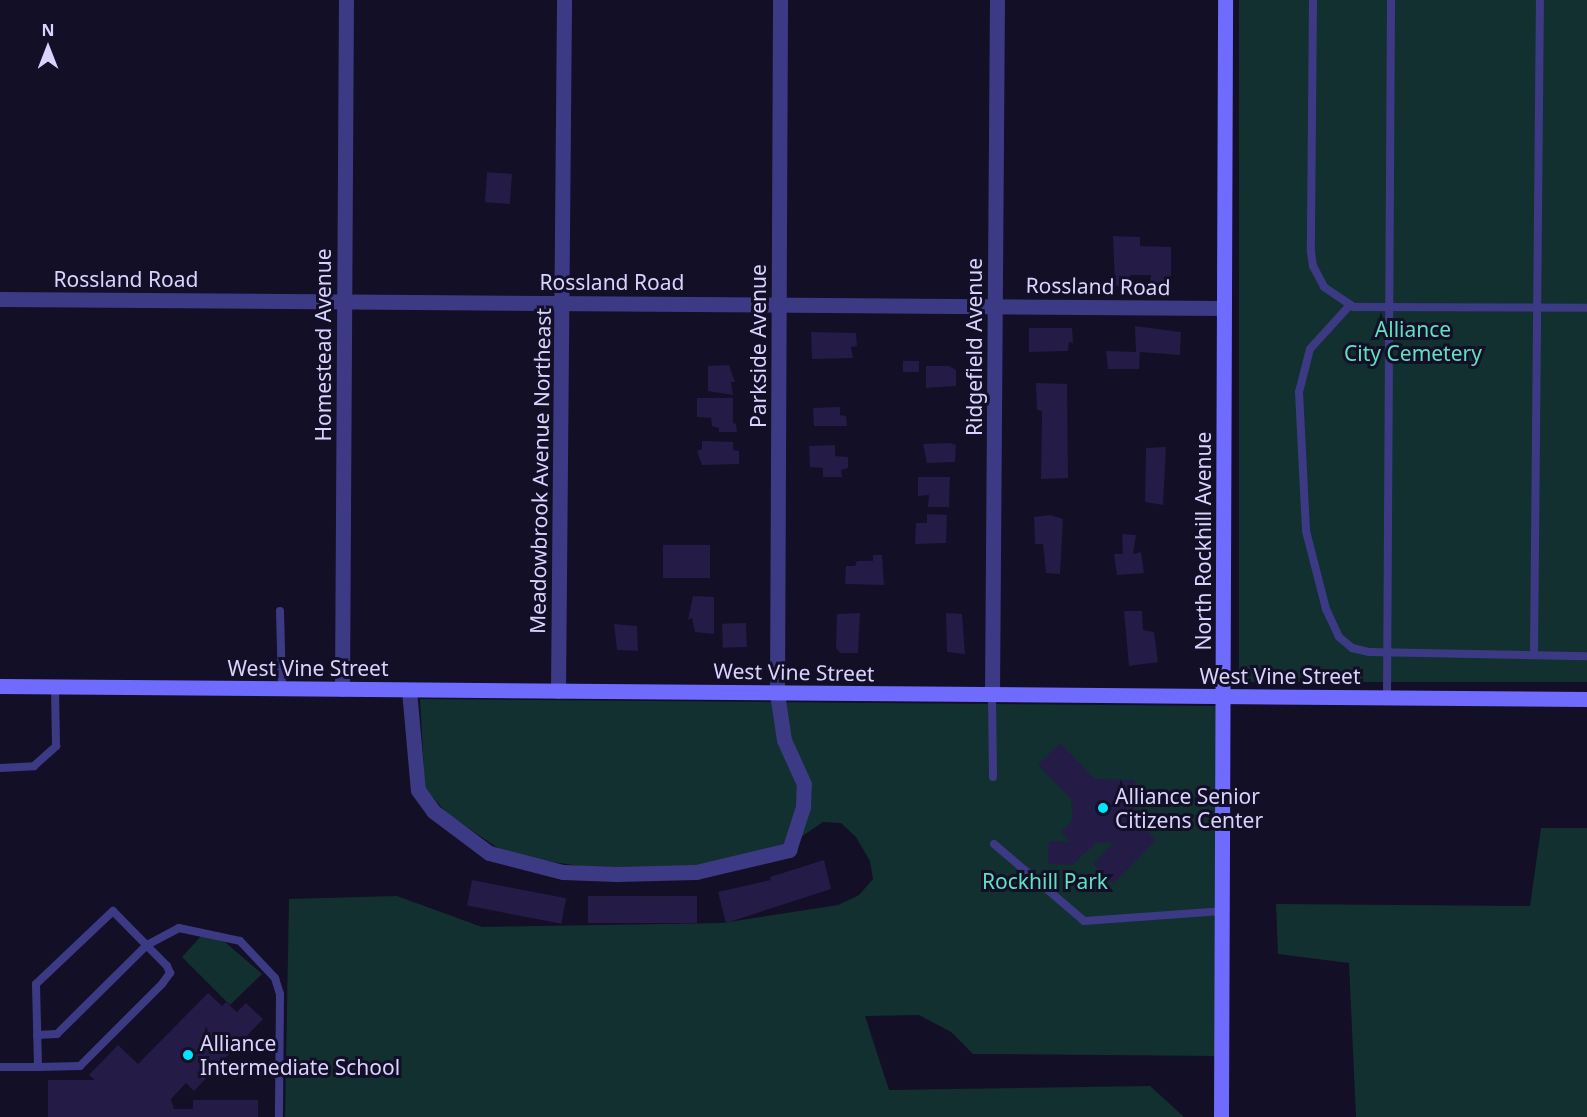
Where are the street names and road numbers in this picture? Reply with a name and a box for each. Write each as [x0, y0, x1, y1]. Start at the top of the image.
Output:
street label: Homestead Avenue [310, 248, 336, 442]
street label: Ridgefield Avenue [961, 258, 987, 436]
street label: Parkside Avenue [745, 264, 771, 428]
street label: Rossland Road [54, 266, 198, 292]
street label: Rossland Road [540, 269, 684, 295]
street label: Rossland Road [1025, 272, 1171, 300]
street label: Meadowbrook Avenue Northeast [525, 308, 555, 634]
street label: North Rockhill Avenue [1190, 432, 1216, 650]
street label: West Vine Street [228, 655, 388, 681]
street label: West Vine Street [713, 658, 875, 686]
street label: West Vine Street [1200, 663, 1360, 689]

